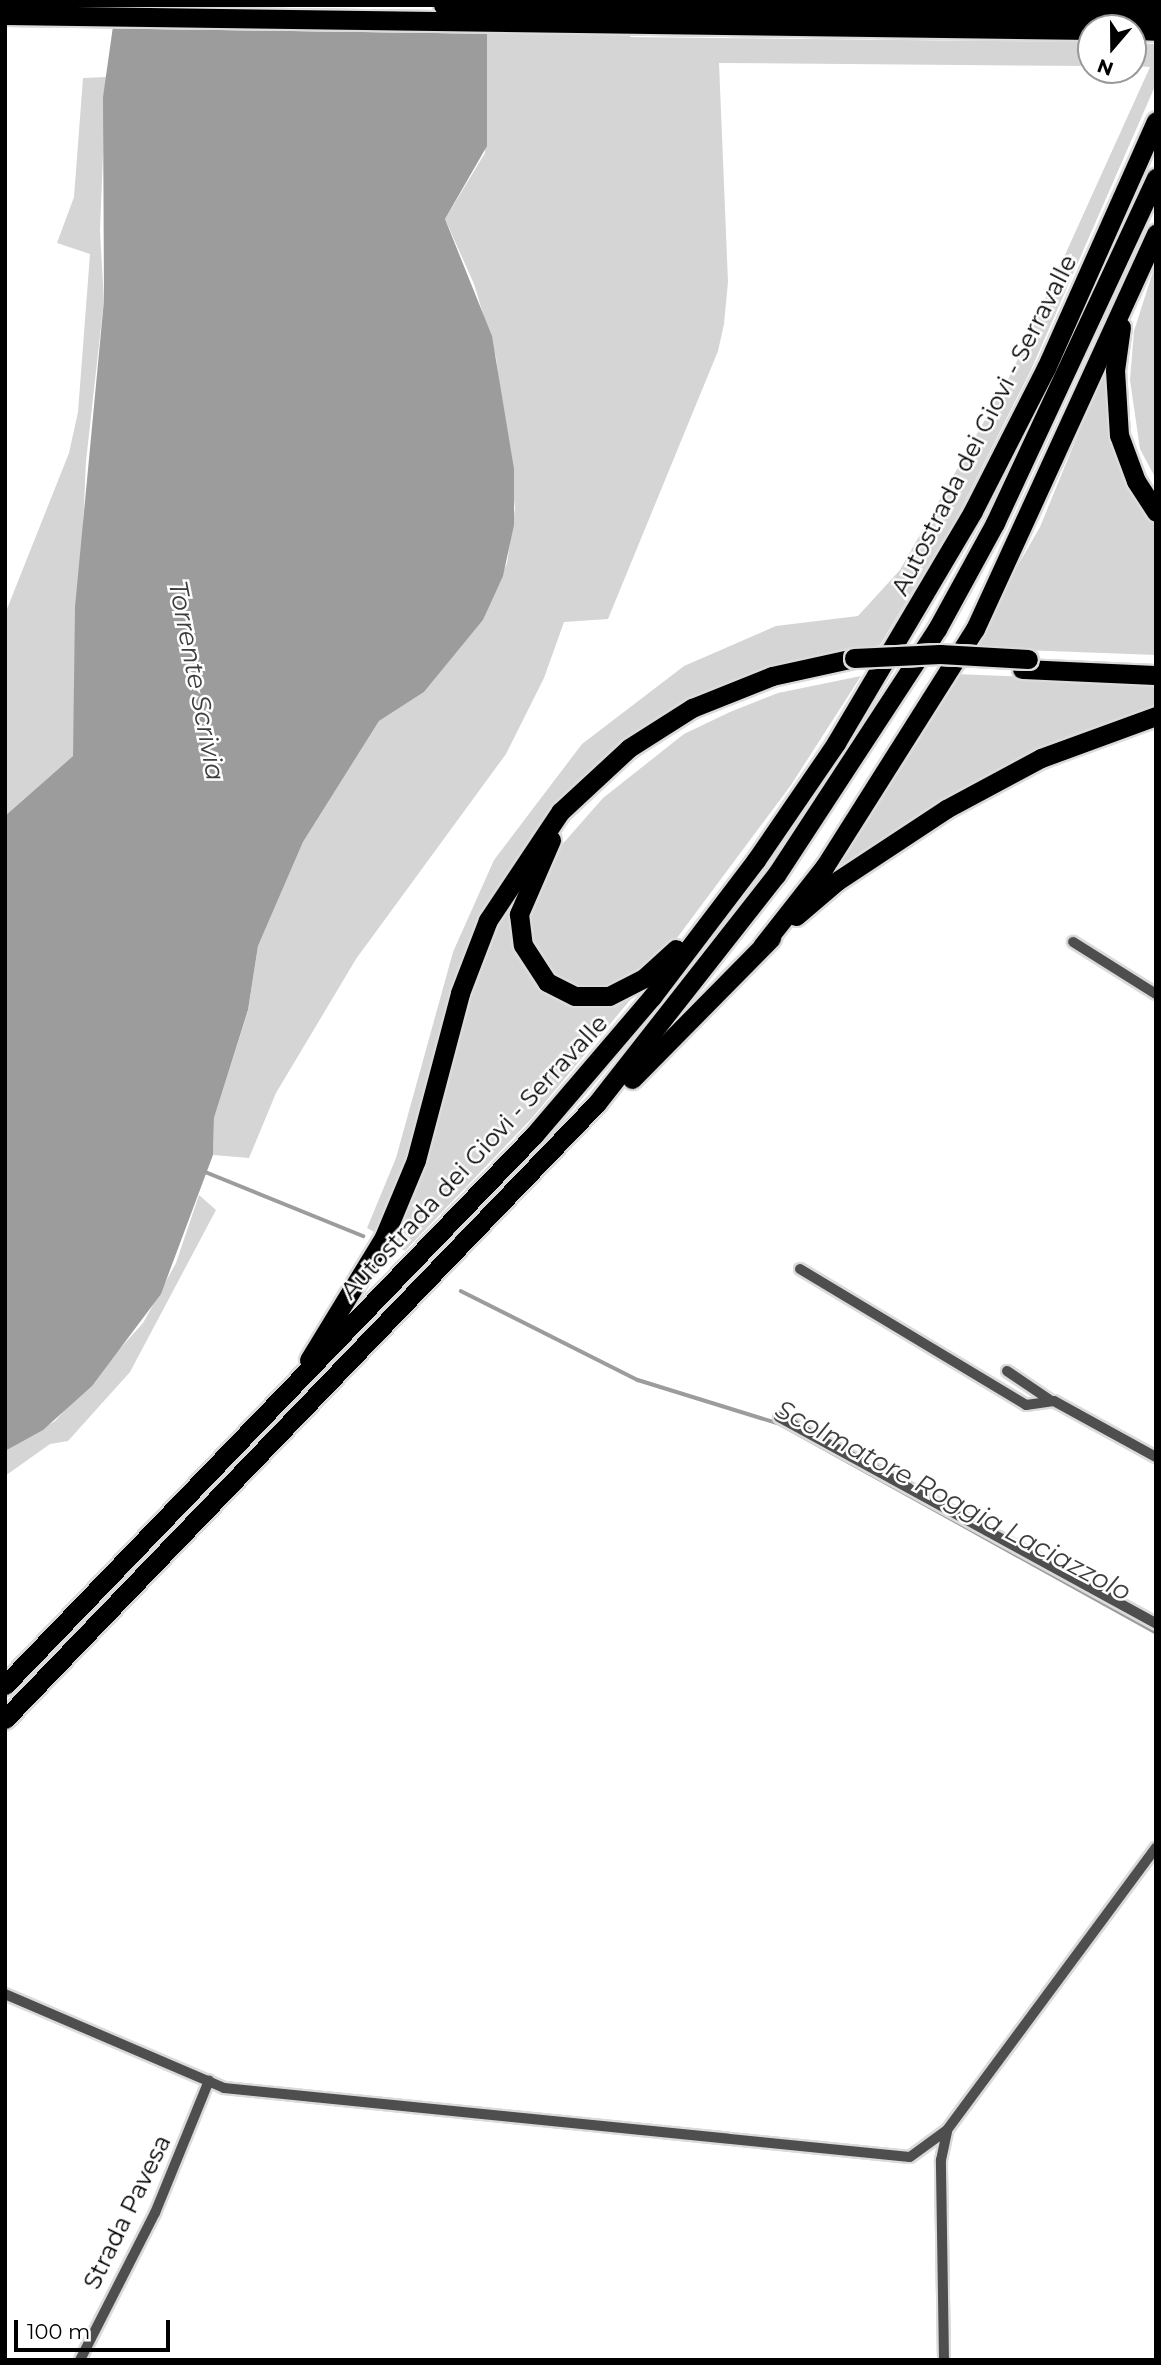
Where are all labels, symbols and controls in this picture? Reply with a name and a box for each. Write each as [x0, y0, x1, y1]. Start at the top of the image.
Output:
north arrow [1077, 14, 1147, 84]
text: N [1094, 54, 1116, 81]
street label: Autostrada dei Giovi - Serravalle [885, 250, 1083, 600]
water label: Torrente Scrivia [161, 579, 231, 783]
street label: Autostrada dei Giovi - Serravalle [335, 1009, 613, 1305]
water label: Scolmatore Roggia Laciazzolo [770, 1394, 1136, 1608]
street label: Strada Pavesa [77, 2130, 177, 2294]
scale bar [18, 2306, 173, 2350]
text: 100 m [27, 2319, 90, 2344]

